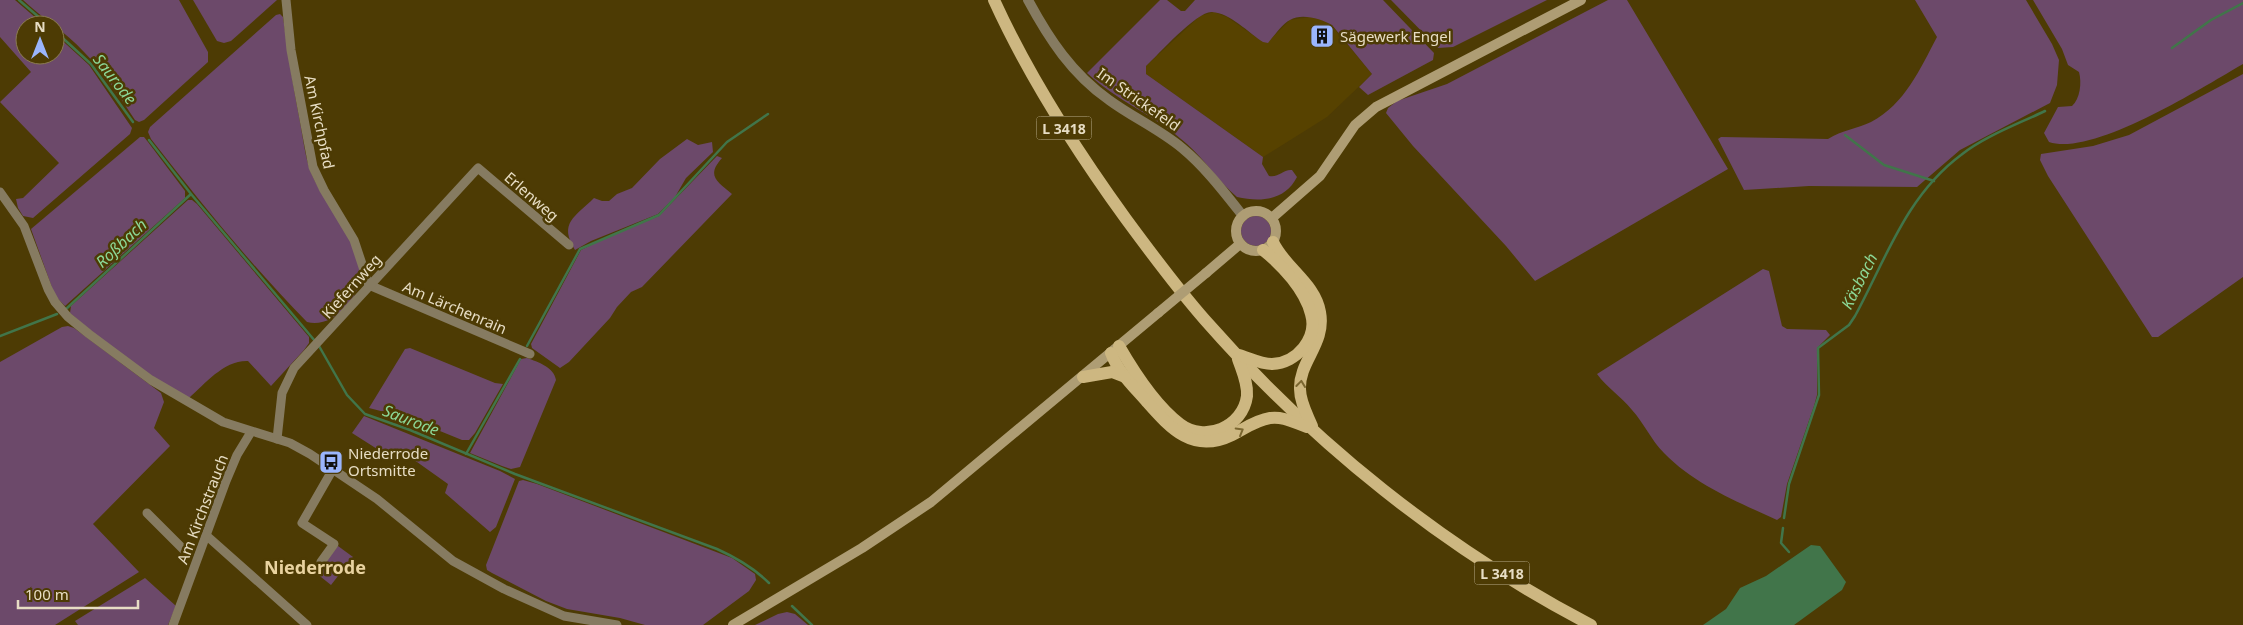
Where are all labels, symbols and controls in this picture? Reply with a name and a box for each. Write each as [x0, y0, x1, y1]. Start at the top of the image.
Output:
north arrow [15, 15, 65, 65]
text: N [34, 17, 46, 36]
building icon: Sägewerk Engel [1309, 23, 1335, 49]
place label: Sägewerk Engel [1340, 26, 1452, 46]
water label: Saurode [88, 49, 142, 109]
street label: Im Strickefeld [1093, 63, 1185, 135]
street label: Am Kirchpfad [300, 73, 340, 171]
road number: L 3418 [1036, 116, 1092, 140]
street label: Erlenweg [501, 167, 563, 225]
water label: Roßbach [91, 214, 151, 272]
water label: Käsbach [1836, 249, 1882, 313]
street label: Kiefernweg [317, 250, 385, 322]
street label: Am Lärchenrain [400, 276, 510, 338]
one-way arrow [1295, 380, 1306, 388]
water label: Saurode [380, 399, 442, 441]
one-way arrow [1234, 427, 1243, 437]
place label: Niederrode Ortsmitte [348, 443, 428, 480]
bus stop icon: Niederrode Ortsmitte [318, 449, 344, 475]
street label: Am Kirchstrauch [172, 451, 232, 567]
district label: Niederrode [264, 555, 366, 579]
road number: L 3418 [1474, 562, 1530, 584]
scale bar [18, 578, 138, 610]
text: 100 m [25, 584, 69, 604]

